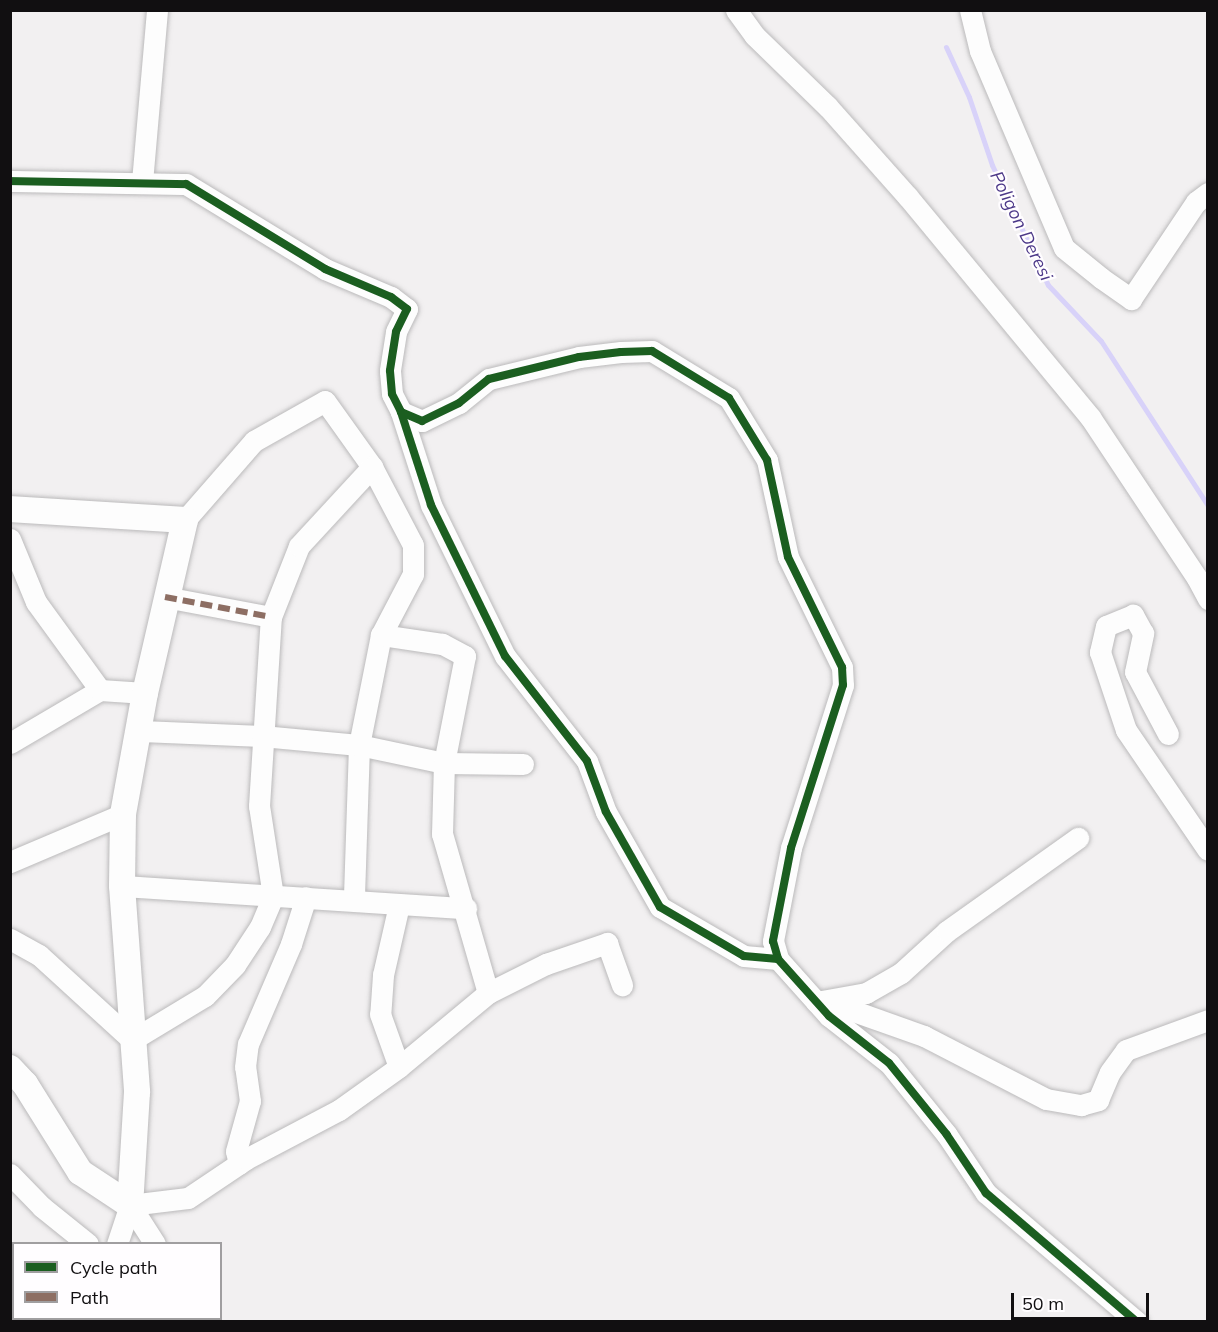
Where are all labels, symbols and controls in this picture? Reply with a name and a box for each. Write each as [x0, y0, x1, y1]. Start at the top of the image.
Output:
water label: Poligon Deresi [985, 168, 1057, 284]
legend [12, 1242, 222, 1320]
text: Cycle path [70, 1256, 157, 1279]
scale bar [1014, 1281, 1152, 1319]
text: Path [70, 1286, 109, 1309]
text: 50 m [1022, 1292, 1064, 1315]

